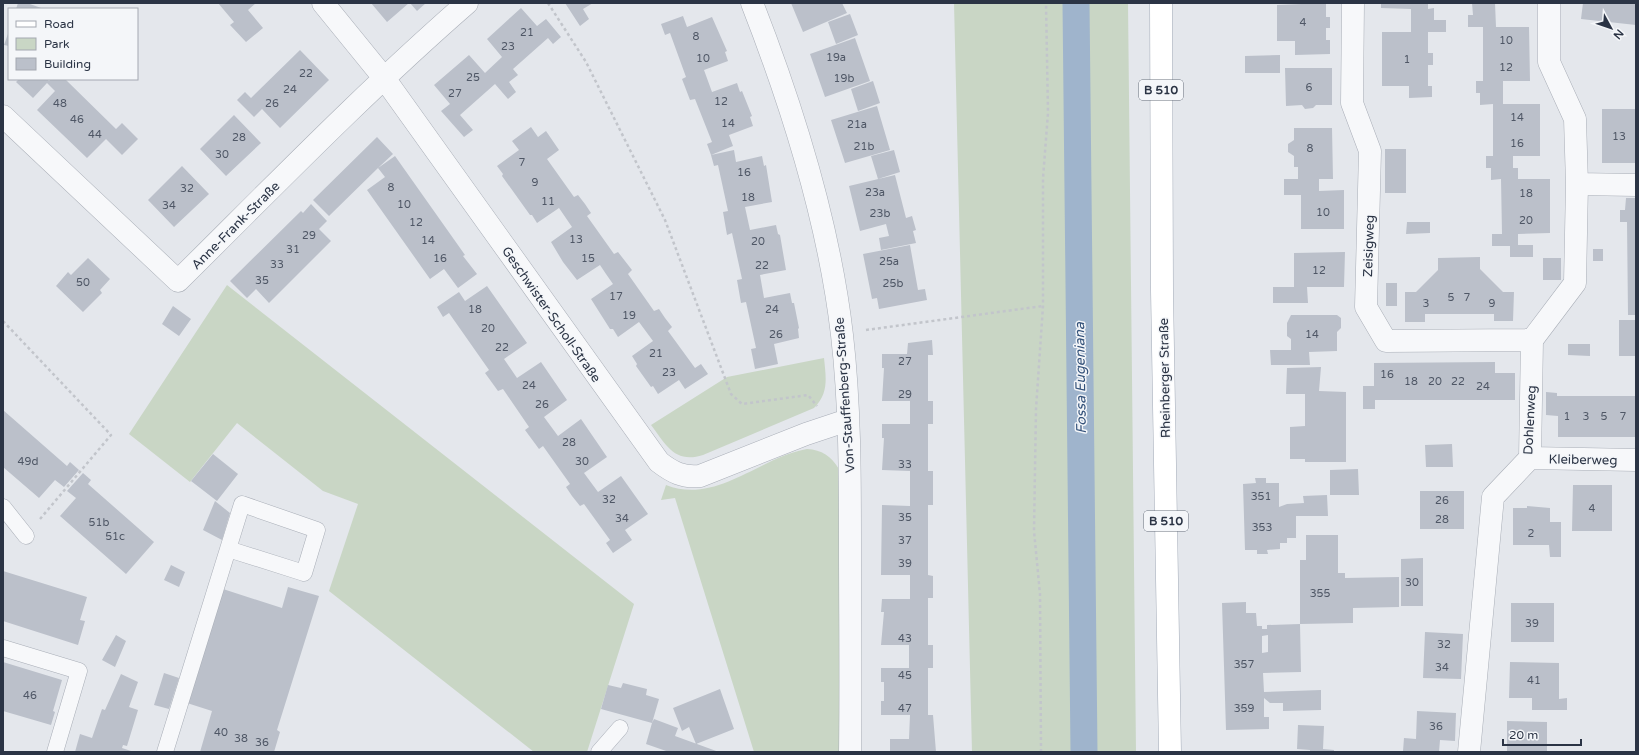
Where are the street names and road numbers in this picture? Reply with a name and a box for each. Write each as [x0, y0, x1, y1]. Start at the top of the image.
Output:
road number: B 510 [1139, 80, 1183, 100]
street label: Anne-Frank-Straße [188, 178, 283, 273]
street label: Zeisigweg [1360, 215, 1378, 277]
street label: Geschwister-Scholl-Straße [498, 244, 604, 385]
street label: Von-Stauffenberg-Straße [832, 317, 858, 473]
street label: Rheinberger Straße [1156, 318, 1174, 438]
street label: Dohlenweg [1520, 385, 1540, 455]
street label: Kleiberweg [1548, 451, 1618, 469]
road number: B 510 [1144, 511, 1188, 531]

